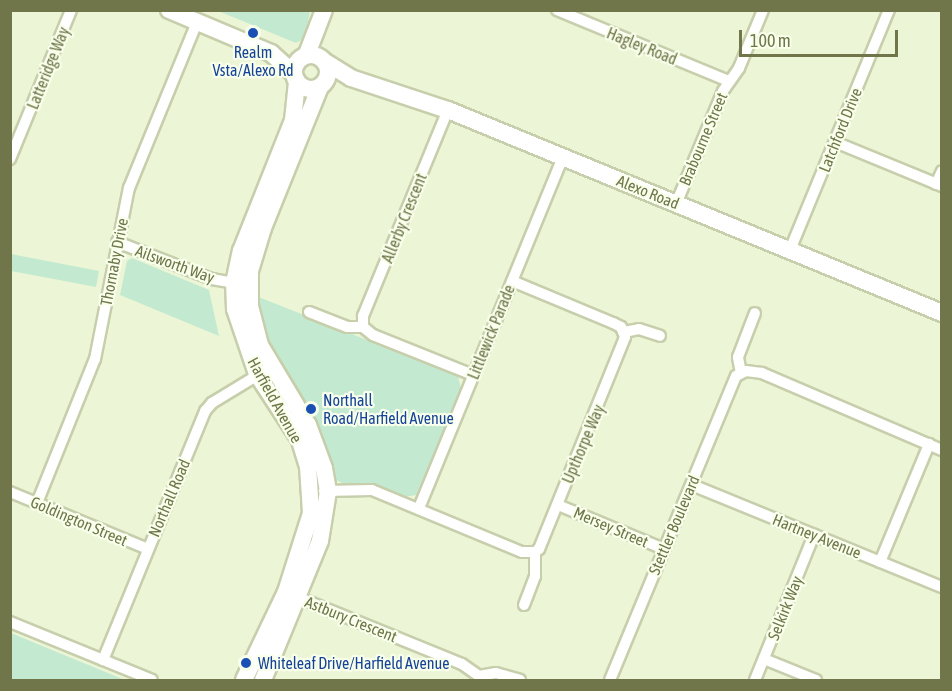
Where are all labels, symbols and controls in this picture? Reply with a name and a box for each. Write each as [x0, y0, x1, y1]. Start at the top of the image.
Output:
scale bar [742, 18, 901, 56]
street label: Hagley Road [604, 23, 680, 69]
street label: Latteridge Way [23, 24, 73, 112]
marker: Realm Vsta/Alexo Rd [246, 26, 260, 40]
text: 100 m [750, 30, 791, 51]
place label: Realm Vsta/Alexo Rd [212, 42, 294, 80]
street label: Latchford Drive [814, 85, 866, 175]
street label: Brabourne Street [675, 90, 731, 188]
street label: Allerby Crescent [377, 170, 431, 266]
street label: Alexo Road [614, 171, 682, 213]
street label: Thornaby Drive [96, 216, 132, 308]
street label: Ailsworth Way [133, 241, 217, 287]
street label: Littlewick Parade [463, 282, 519, 382]
street label: Harfield Avenue [244, 354, 306, 446]
place label: Northall Road/Harfield Avenue [323, 390, 454, 428]
marker: Northall Road/Harfield Avenue [304, 402, 318, 416]
street label: Upthorpe Way [558, 402, 608, 486]
street label: Northall Road [144, 456, 194, 540]
street label: Stettler Boulevard [644, 472, 704, 578]
street label: Goldington Street [28, 492, 130, 550]
street label: Mersey Street [571, 503, 651, 551]
street label: Hartney Avenue [770, 510, 864, 562]
street label: Selkirk Way [763, 573, 807, 643]
street label: Astbury Crescent [302, 592, 400, 646]
place label: Whiteleaf Drive/Harfield Avenue [258, 653, 449, 673]
marker: Whiteleaf Drive/Harfield Avenue [239, 656, 253, 670]

